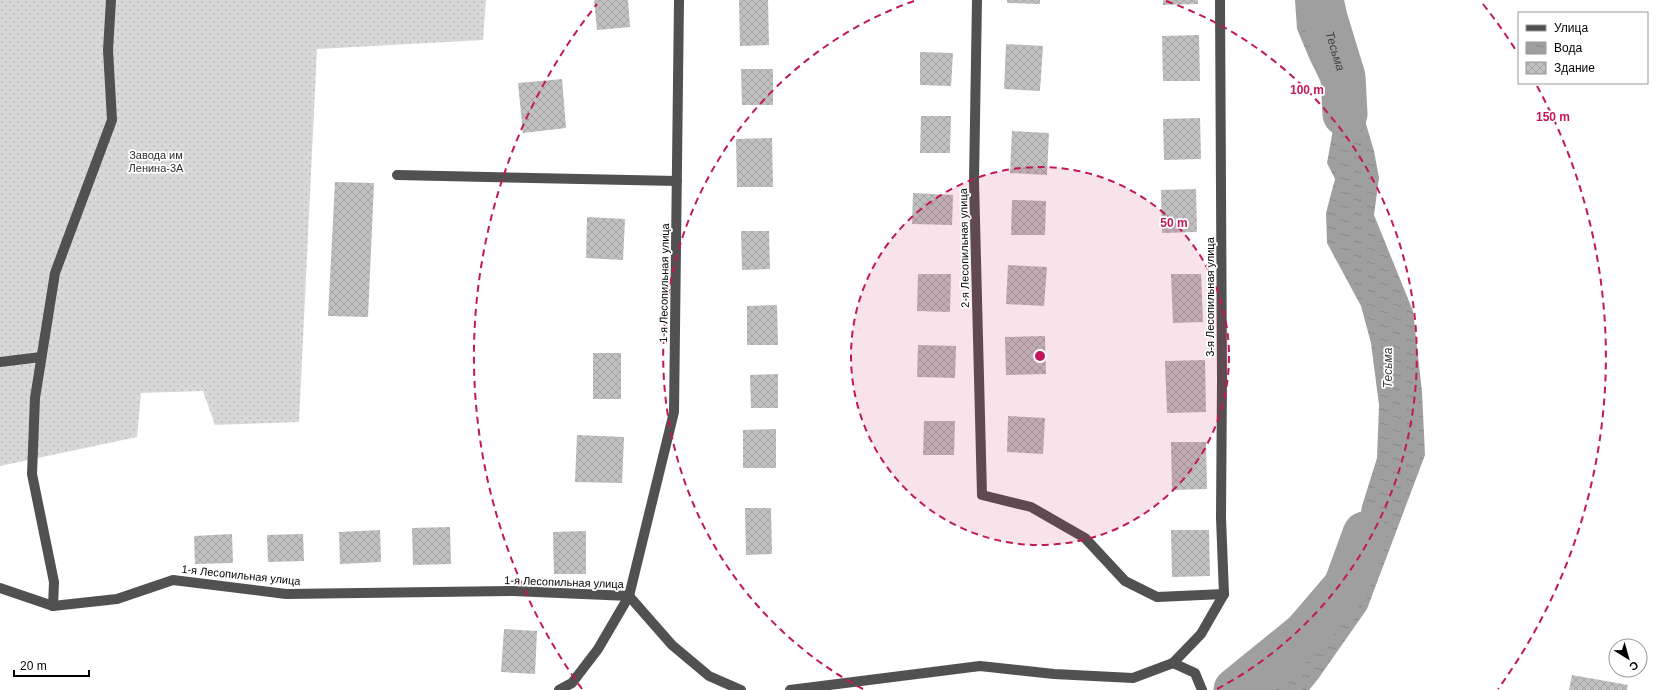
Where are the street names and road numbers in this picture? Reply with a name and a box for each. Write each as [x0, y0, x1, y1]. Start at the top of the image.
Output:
street label: 2-я Лесопильная улица [957, 187, 971, 308]
street label: 1-я Лесопильная улица [657, 222, 671, 343]
street label: 3-я Лесопильная улица [1204, 236, 1216, 357]
street label: 1-я Лесопильная улица [181, 563, 302, 587]
street label: 1-я Лесопильная улица [504, 574, 625, 590]

